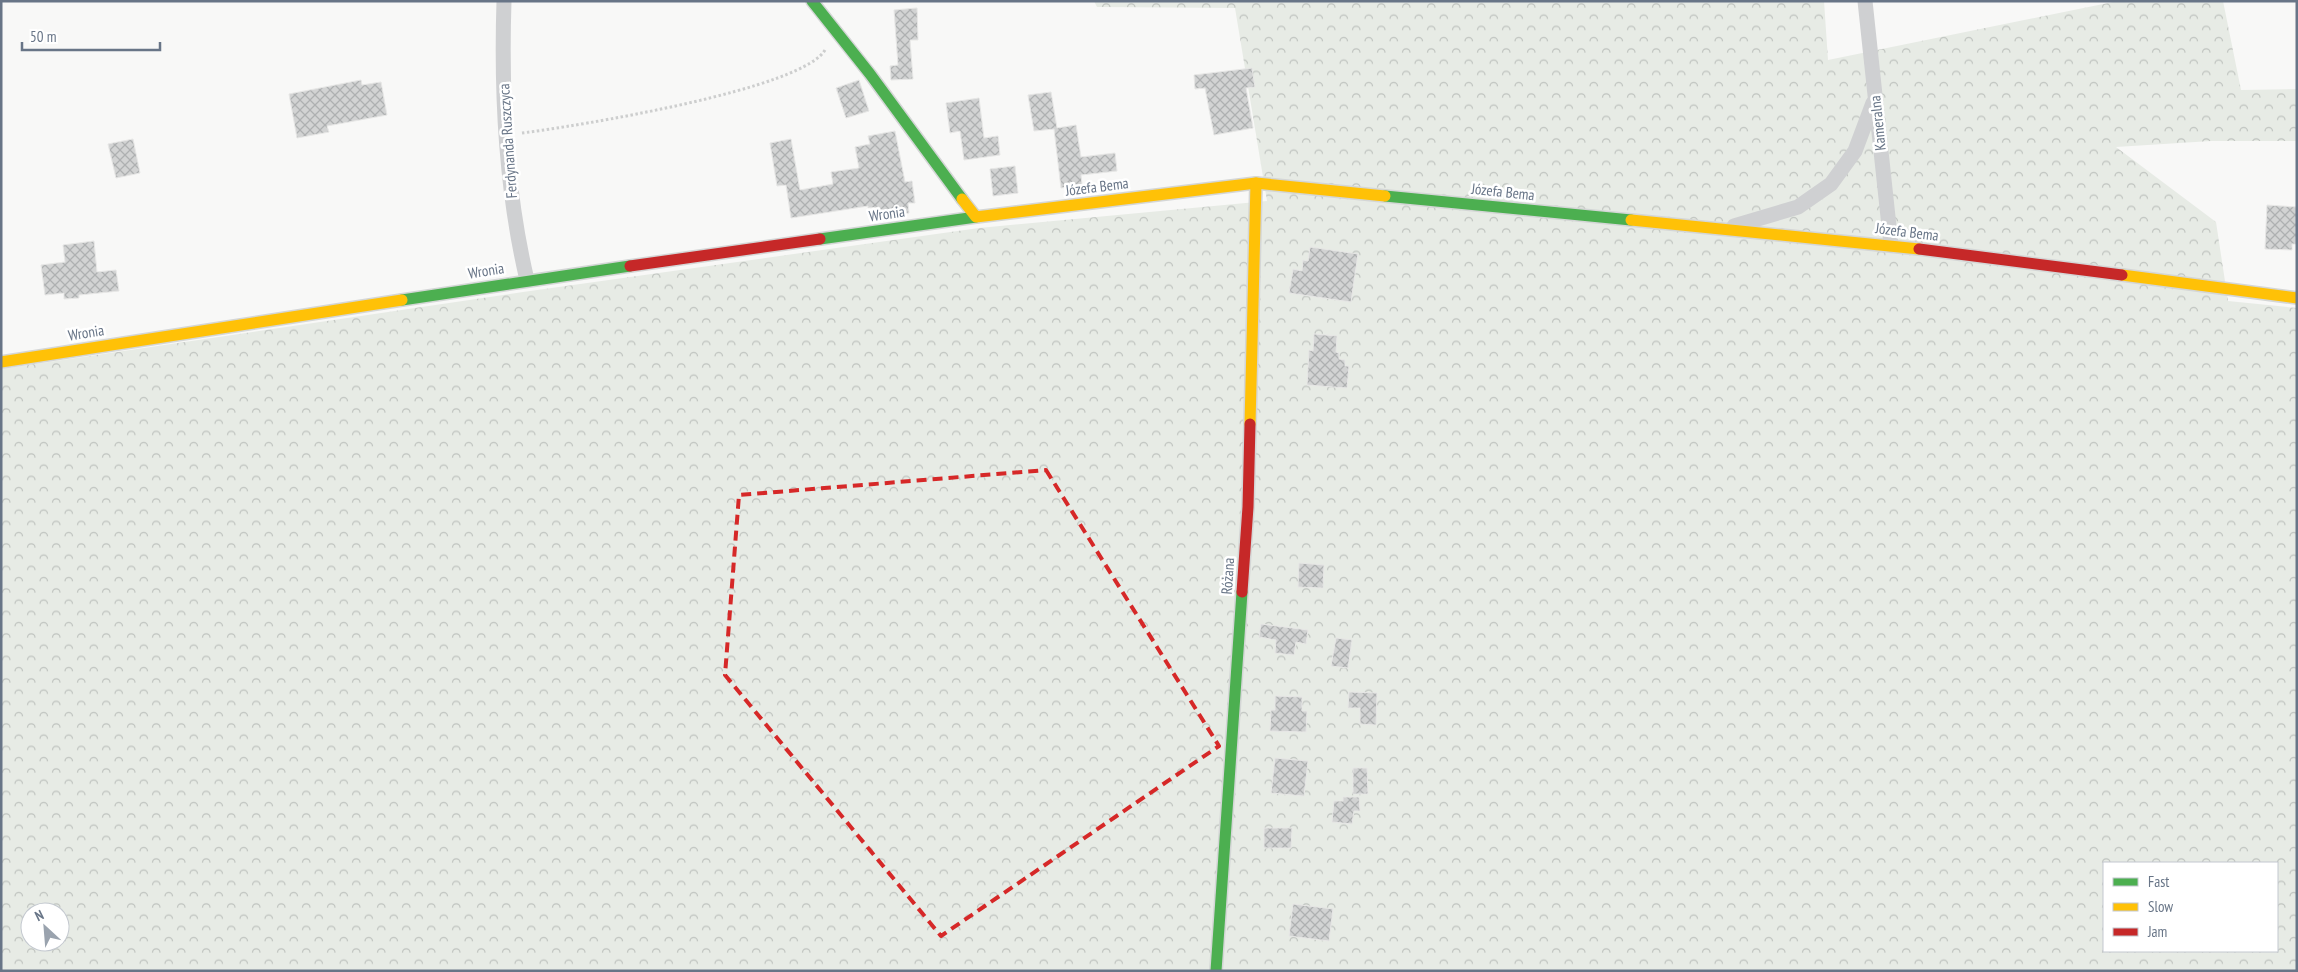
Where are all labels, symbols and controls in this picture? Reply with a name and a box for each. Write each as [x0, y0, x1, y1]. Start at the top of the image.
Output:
scale bar [22, 20, 160, 52]
text: 50 m [30, 27, 56, 46]
street label: Ferdynanda Ruszczyca [494, 83, 521, 199]
street label: Kameralna [1865, 95, 1890, 152]
street label: Józefa Bema [1063, 173, 1130, 200]
street label: Józefa Bema [1470, 179, 1536, 204]
street label: Wronia [868, 202, 906, 225]
street label: Józefa Bema [1873, 218, 1940, 245]
street label: Wronia [467, 258, 505, 283]
street label: Wronia [67, 320, 105, 345]
street label: Różana [1217, 557, 1238, 595]
legend [2103, 862, 2278, 952]
text: Fast [2148, 872, 2169, 891]
text: Slow [2148, 897, 2173, 916]
north arrow [20, 902, 70, 952]
text: N [32, 906, 47, 925]
text: Jam [2147, 922, 2167, 941]

